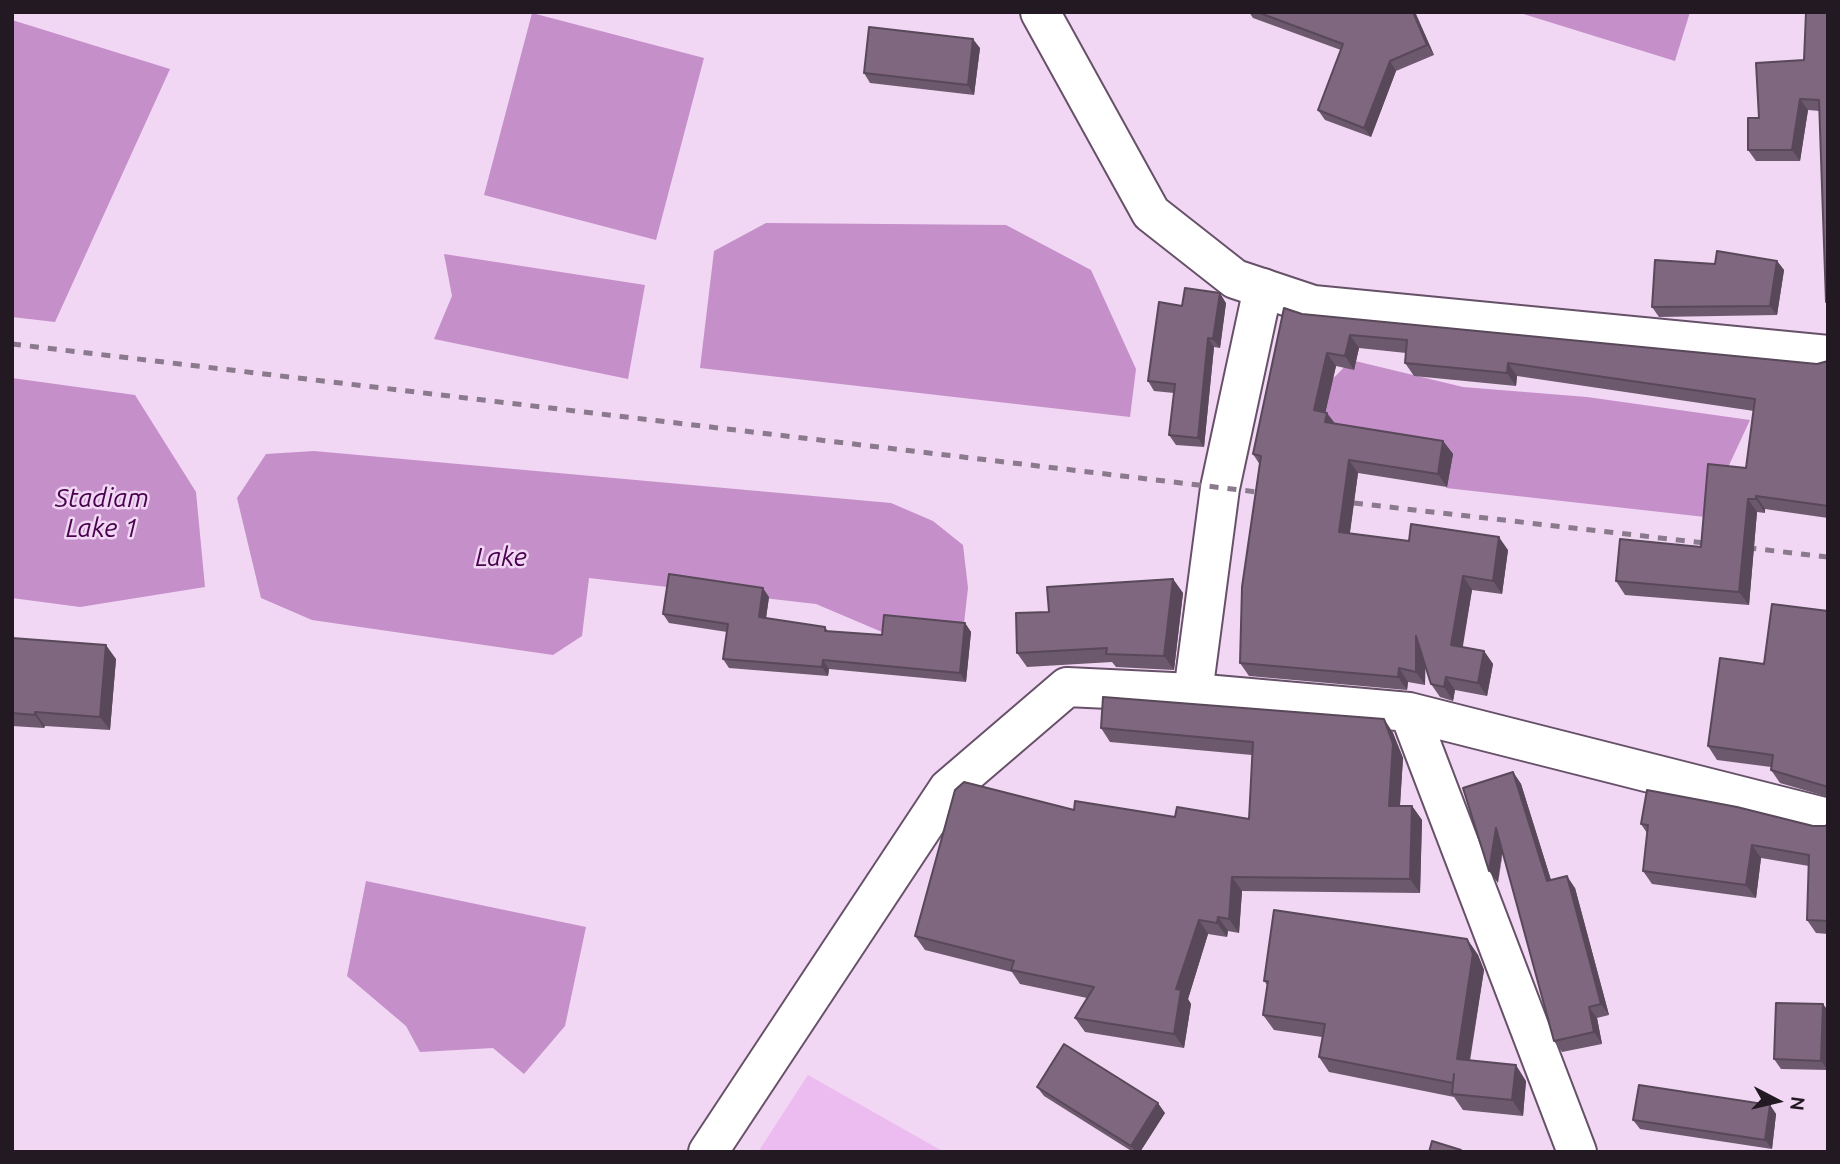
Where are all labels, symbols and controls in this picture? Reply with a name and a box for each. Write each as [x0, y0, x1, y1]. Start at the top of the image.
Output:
water label: Stadiam Lake 1 [55, 482, 149, 544]
water label: Lake [475, 541, 527, 573]
north arrow [1742, 1066, 1812, 1136]
text: N [1786, 1095, 1810, 1112]

